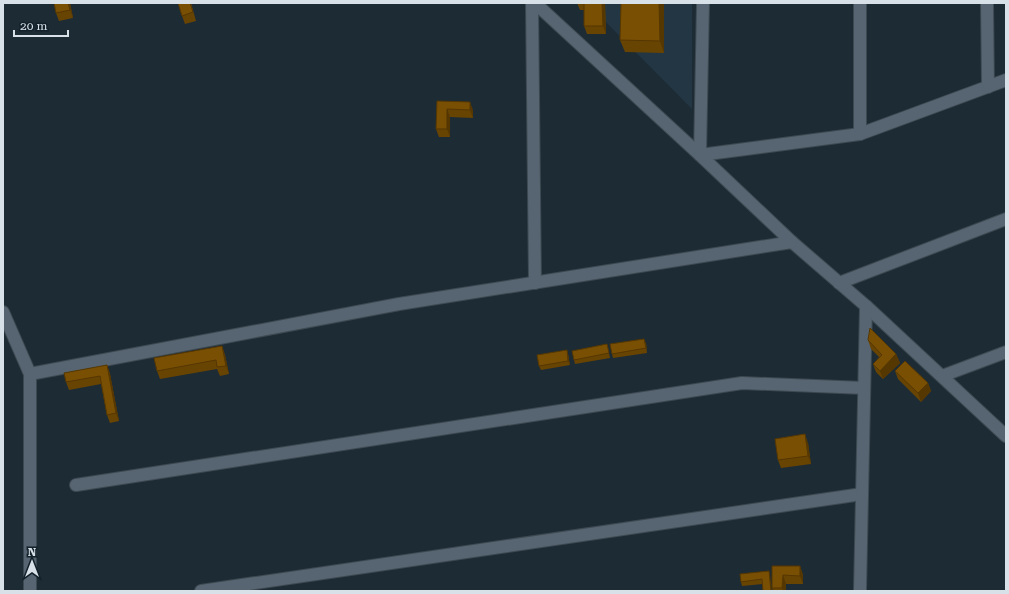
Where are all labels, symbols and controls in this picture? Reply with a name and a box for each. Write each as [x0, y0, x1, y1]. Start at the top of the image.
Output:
scale bar [14, 12, 68, 38]
text: 20 m [20, 19, 47, 33]
north arrow [12, 542, 52, 582]
text: N [28, 546, 37, 559]

